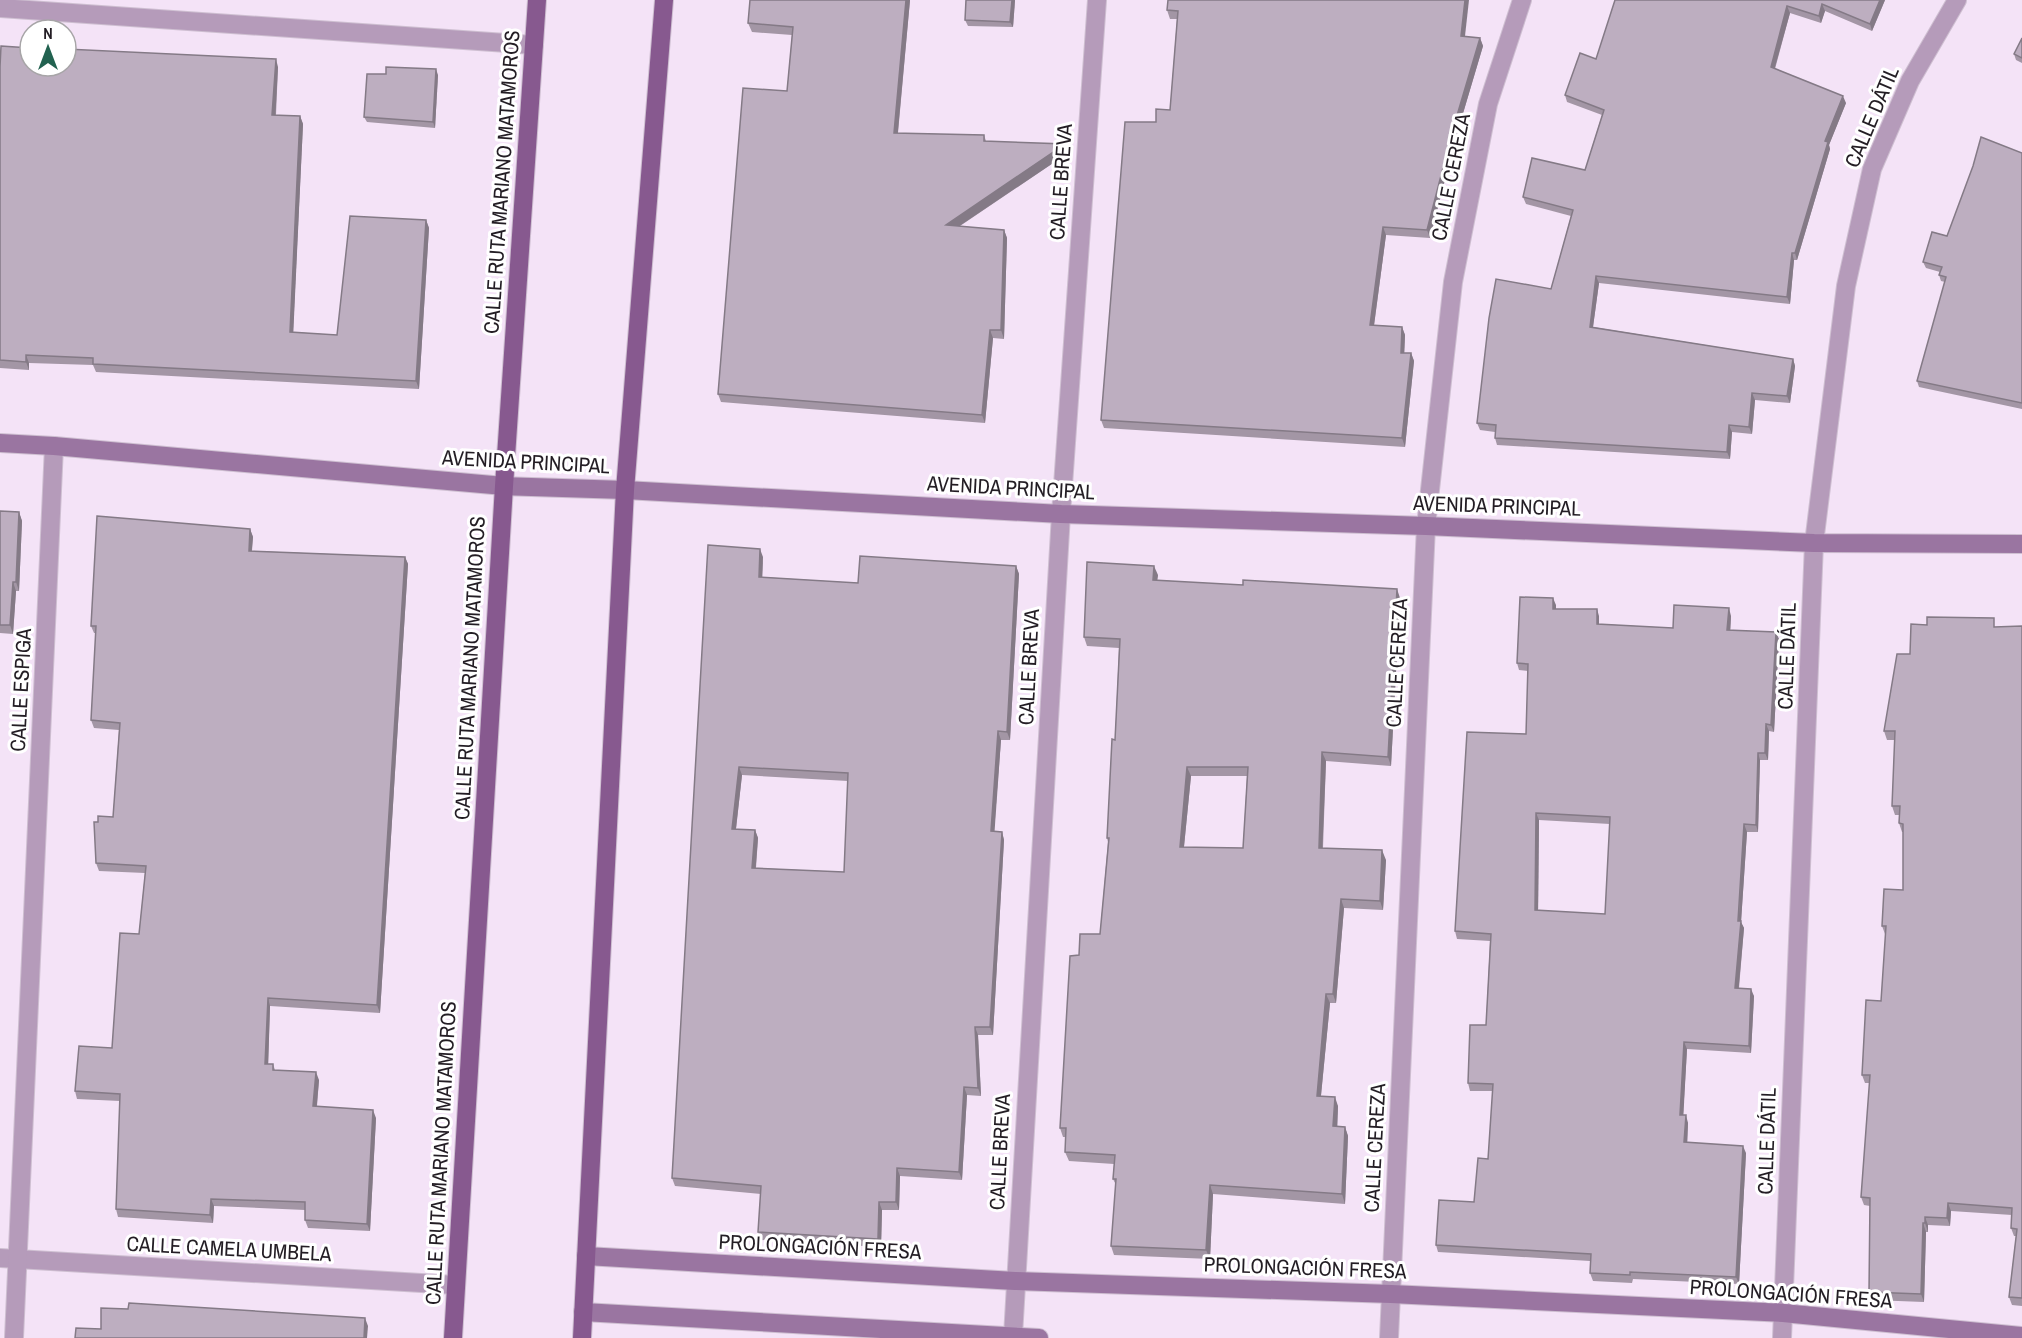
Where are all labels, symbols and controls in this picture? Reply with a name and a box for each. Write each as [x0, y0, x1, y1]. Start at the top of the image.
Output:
north arrow [18, 18, 78, 78]
text: N [43, 22, 53, 44]
street label: CALLE RUTA MARIANO MATAMOROS [476, 29, 527, 335]
street label: CALLE DÁTIL [1837, 62, 1906, 172]
street label: CALLE CEREZA [1424, 110, 1477, 243]
street label: CALLE BREVA [1042, 122, 1079, 241]
street label: AVENIDA PRINCIPAL [440, 443, 611, 480]
street label: AVENIDA PRINCIPAL [925, 469, 1096, 506]
street label: AVENIDA PRINCIPAL [1412, 488, 1582, 523]
street label: CALLE RUTA MARIANO MATAMOROS [447, 515, 492, 821]
street label: CALLE CEREZA [1379, 597, 1414, 728]
street label: CALLE DÁTIL [1770, 602, 1803, 710]
street label: CALLE BREVA [1011, 608, 1046, 726]
street label: CALLE ESPIGA [3, 627, 38, 752]
street label: CALLE RUTA MARIANO MATAMOROS [418, 1000, 463, 1306]
street label: CALLE CEREZA [1357, 1082, 1392, 1213]
street label: CALLE DÁTIL [1750, 1087, 1783, 1195]
street label: CALLE BREVA [982, 1093, 1017, 1211]
street label: PROLONGACIÓN FRESA [718, 1227, 923, 1266]
street label: CALLE CAMELA UMBELA [126, 1229, 333, 1268]
street label: PROLONGACIÓN FRESA [1203, 1249, 1407, 1286]
street label: PROLONGACIÓN FRESA [1689, 1272, 1894, 1315]

